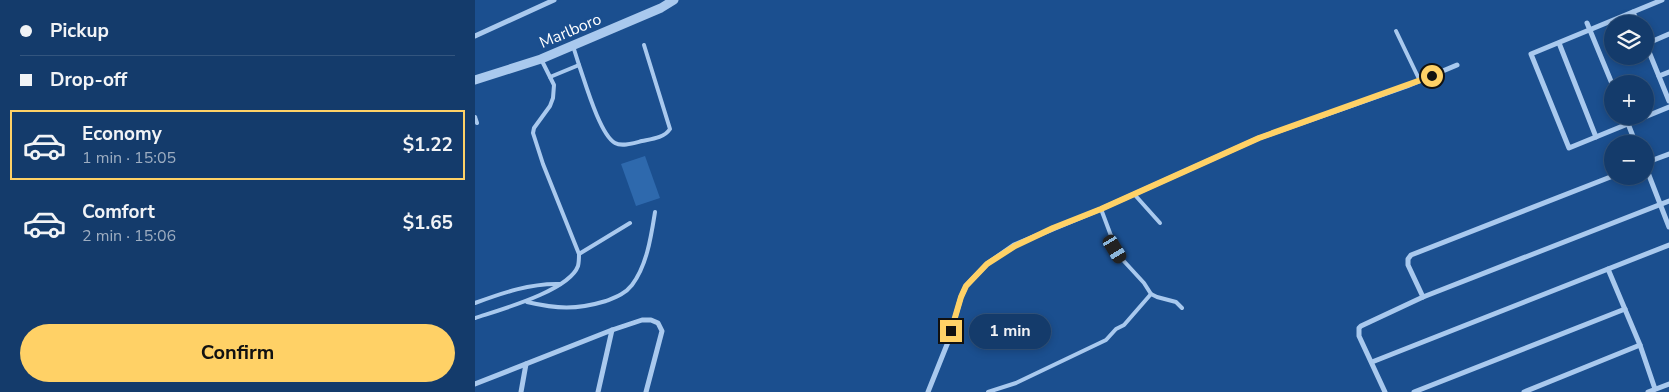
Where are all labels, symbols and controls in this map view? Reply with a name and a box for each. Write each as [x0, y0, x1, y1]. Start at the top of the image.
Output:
street label: Marlboro [536, 8, 605, 54]
map controls [1604, 15, 1654, 185]
button: layers [1604, 15, 1654, 65]
text: Pickup [50, 18, 109, 44]
route start [1421, 65, 1443, 87]
text: Drop-off [50, 67, 127, 93]
button: + [1604, 75, 1654, 125]
text: Economy [82, 121, 162, 147]
icon: car [22, 123, 67, 168]
text: $1.22 [403, 132, 453, 158]
button: − [1604, 135, 1654, 185]
text: 1 min · 15:05 [82, 147, 176, 169]
text: Comfort [82, 199, 155, 225]
icon: car [22, 201, 67, 246]
text: $1.65 [403, 210, 453, 236]
text: 2 min · 15:06 [82, 225, 176, 247]
car [1100, 232, 1129, 266]
callout: 1 min [969, 314, 1051, 348]
route end [940, 320, 962, 342]
text: 1 min [989, 320, 1031, 342]
button: Confirm [20, 324, 455, 382]

